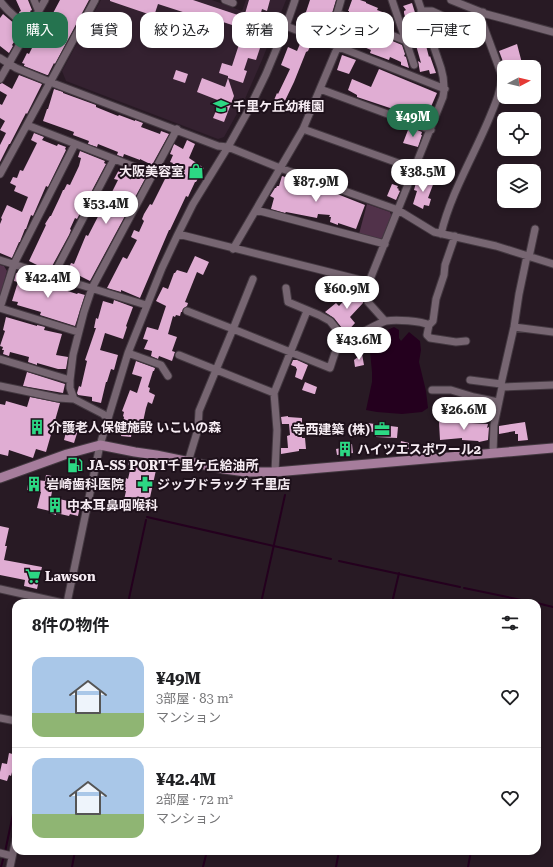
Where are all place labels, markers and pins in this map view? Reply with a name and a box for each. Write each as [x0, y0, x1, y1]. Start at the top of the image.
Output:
school or university icon: 千里ケ丘幼稚園 [212, 97, 230, 115]
place label: 千里ケ丘幼稚園 [233, 99, 324, 114]
pin: ¥49M [389, 104, 437, 138]
pin: ¥38.5M [390, 159, 456, 193]
shop icon: 大阪美容室 [187, 162, 205, 180]
place label: 大阪美容室 [119, 164, 184, 179]
pin: ¥87.9M [283, 169, 349, 203]
pin: ¥53.4M [73, 191, 139, 225]
pin: ¥42.4M [15, 265, 81, 299]
pin: ¥60.9M [314, 276, 380, 310]
pin: ¥43.6M [326, 327, 392, 361]
pin: ¥26.6M [431, 397, 497, 431]
building icon: 介護老人保健施設 いこいの森 [28, 418, 46, 436]
place label: 介護老人保健施設 いこいの森 [49, 420, 221, 435]
office icon: 寺西建築 (株) [373, 420, 391, 438]
place label: 寺西建築 (株) [292, 422, 370, 437]
building icon: ハイツエスポワール2 [336, 440, 354, 458]
place label: ハイツエスポワール2 [357, 442, 481, 457]
fuel station icon: JA-SS PORT千里ケ丘給油所 [66, 456, 84, 474]
place label: JA-SS PORT千里ケ丘給油所 [87, 458, 259, 473]
building icon: 岩崎歯科医院 [25, 475, 43, 493]
pharmacy icon: ジップドラッグ 千里店 [136, 475, 154, 493]
place label: 岩崎歯科医院 [46, 477, 124, 492]
place label: ジップドラッグ 千里店 [157, 477, 290, 492]
building icon: 中本耳鼻咽喉科 [46, 496, 64, 514]
place label: 中本耳鼻咽喉科 [67, 498, 158, 513]
supermarket icon: Lawson [24, 567, 42, 585]
place label: Lawson [45, 569, 96, 584]

